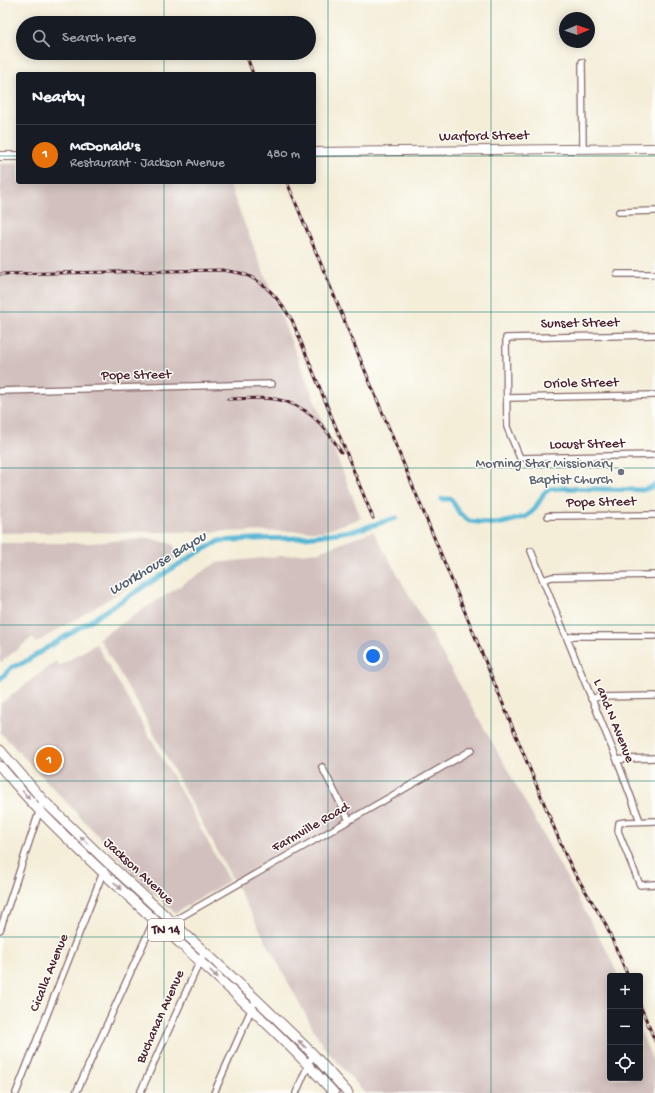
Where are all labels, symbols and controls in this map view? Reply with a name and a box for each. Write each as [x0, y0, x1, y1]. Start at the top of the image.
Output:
north arrow [559, 12, 595, 48]
search box [16, 16, 316, 60]
icon: search [30, 27, 52, 49]
text: Search here [62, 29, 136, 47]
text: Nearby [32, 88, 85, 108]
street label: Warford Street [439, 128, 530, 146]
text: McDonald's [70, 138, 140, 156]
text: 1 [42, 147, 48, 162]
text: 480 m [267, 147, 300, 162]
text: Restaurant · Jackson Avenue [70, 156, 225, 171]
street label: Sunset Street [541, 315, 621, 333]
street label: Pope Street [100, 367, 172, 385]
street label: Oriole Street [544, 375, 620, 393]
street label: Locust Street [549, 436, 626, 454]
place label: Morning Star Missionary Baptist Church [476, 456, 613, 489]
marker: Morning Star Missionary Baptist Church [616, 467, 626, 477]
street label: Pope Street [565, 494, 637, 512]
water label: Workhouse Bayou [106, 527, 212, 600]
your location [363, 646, 383, 666]
street label: L and N Avenue [588, 677, 638, 766]
pin: 1 [36, 745, 62, 775]
one-way arrow [21, 790, 30, 800]
street label: Farmville Road [268, 798, 354, 857]
one-way arrow [79, 835, 89, 845]
street label: Jackson Avenue [99, 835, 178, 910]
one-way arrow [113, 882, 123, 891]
road number: TN 14 [148, 919, 184, 941]
street label: Cicalla Avenue [27, 931, 74, 1014]
street label: Buchanan Avenue [132, 967, 189, 1067]
one-way arrow [209, 970, 219, 979]
map controls [607, 973, 643, 1081]
button: + [607, 973, 643, 1009]
button: − [607, 1009, 643, 1045]
one-way arrow [297, 1039, 307, 1049]
button: locate [607, 1045, 643, 1081]

